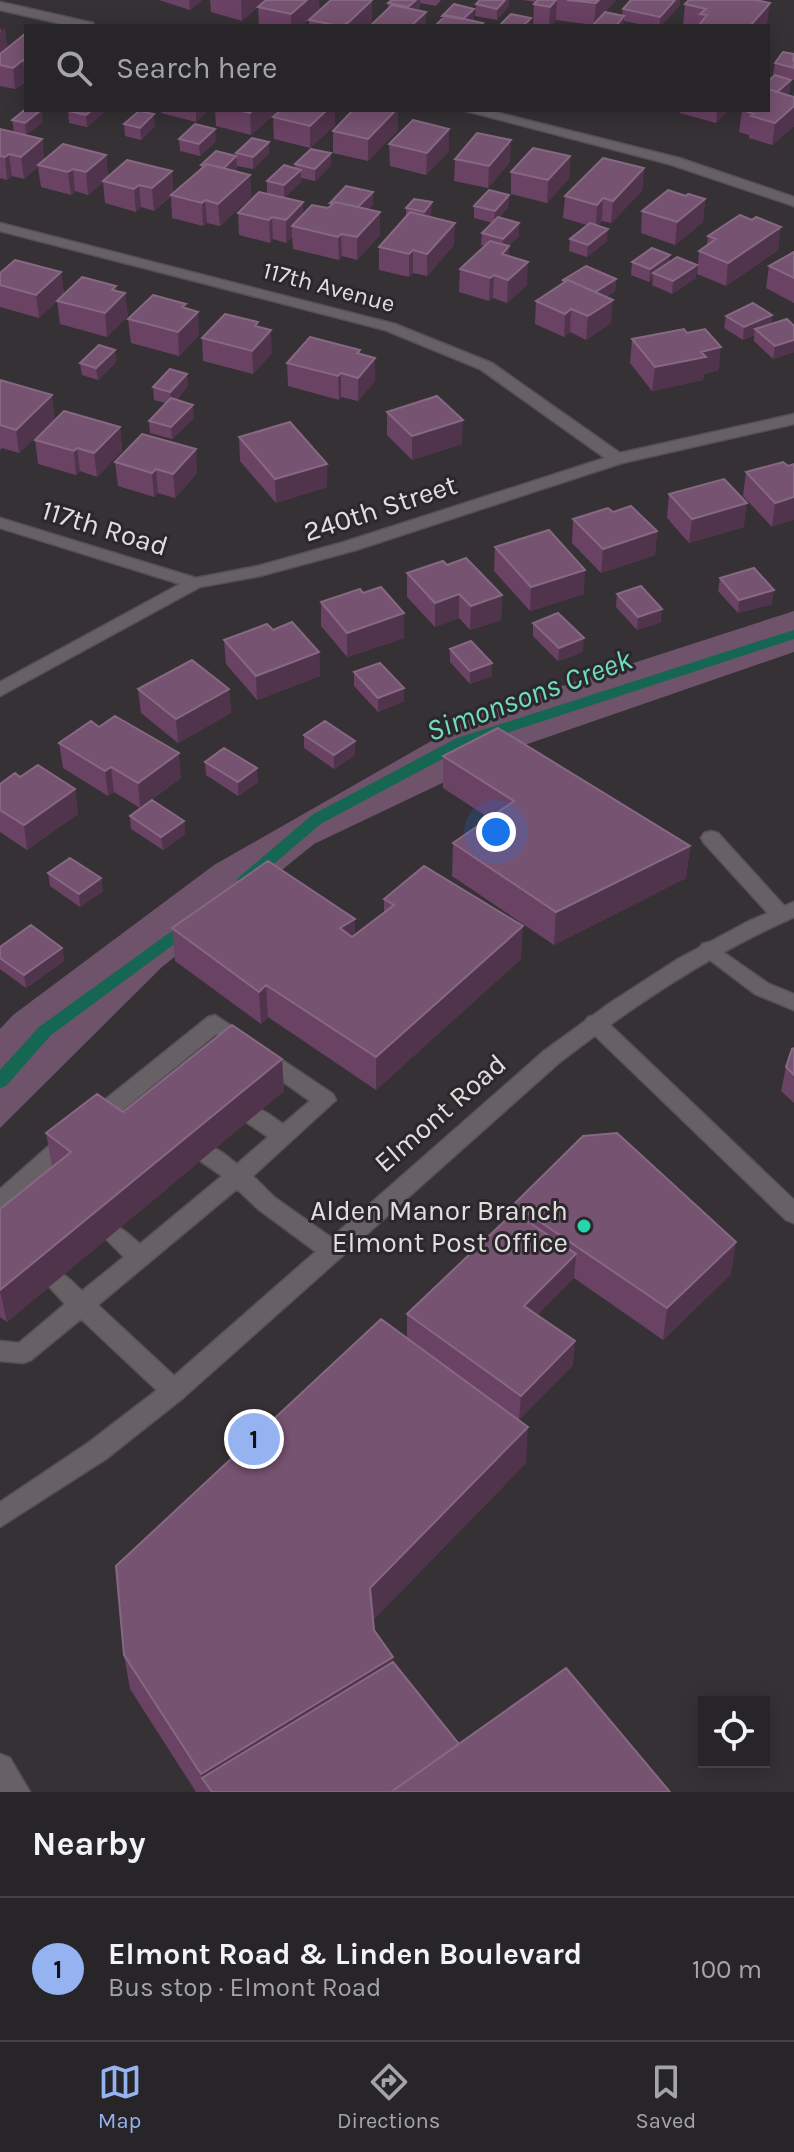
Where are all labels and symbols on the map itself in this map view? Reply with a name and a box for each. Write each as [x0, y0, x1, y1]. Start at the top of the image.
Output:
street label: 117th Avenue [260, 256, 398, 318]
street label: 240th Street [299, 468, 461, 548]
street label: 117th Road [38, 493, 172, 563]
water label: Simonsons Creek [421, 641, 638, 749]
your location [476, 812, 516, 852]
street label: Elmont Road [367, 1047, 513, 1179]
place label: Alden Manor Branch Elmont Post Office [310, 1194, 568, 1259]
marker: Alden Manor Branch Elmont Post Office [575, 1217, 593, 1235]
pin: 1 [228, 1409, 280, 1469]

